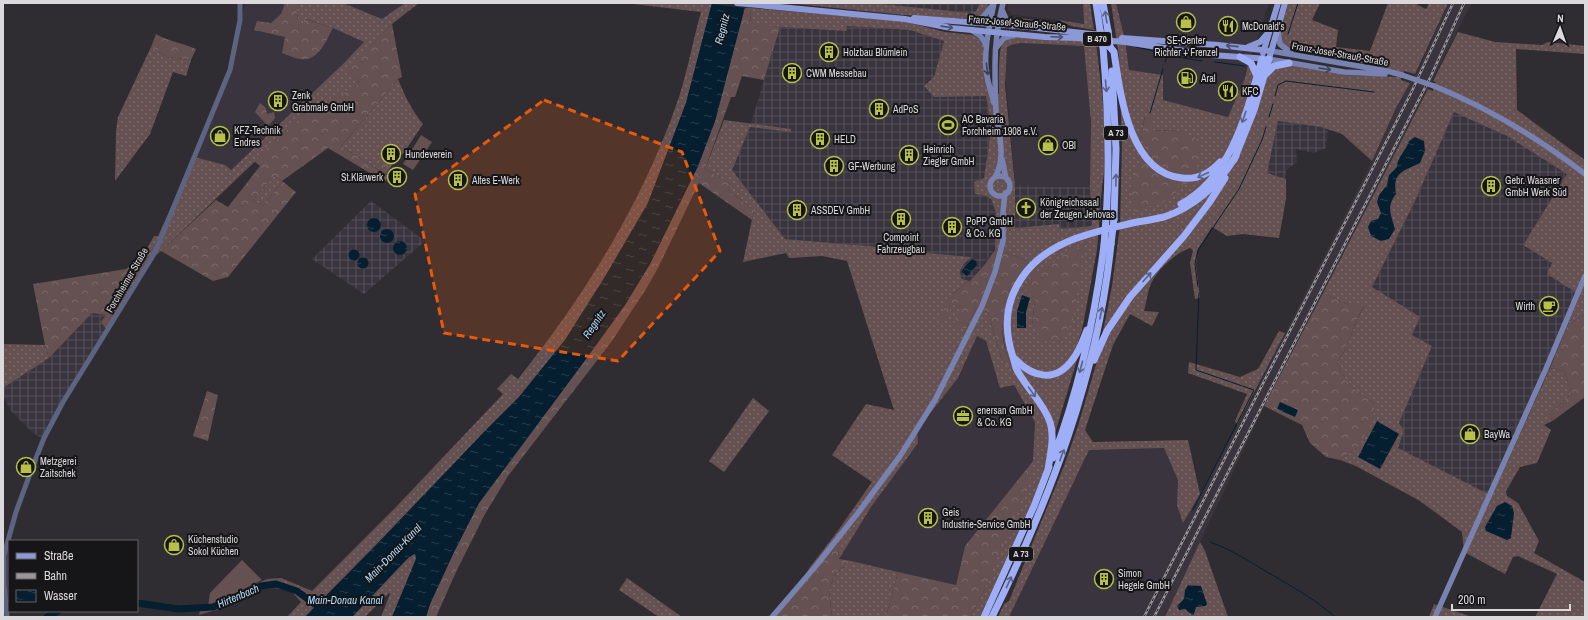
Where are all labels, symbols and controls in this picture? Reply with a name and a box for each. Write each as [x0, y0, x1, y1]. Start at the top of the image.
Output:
north arrow [1540, 8, 1580, 48]
one-way arrow [1101, 11, 1109, 24]
shop icon: SE-Center Richter + Frenzel [1175, 11, 1197, 33]
text: N [1557, 11, 1564, 25]
water label: Regnitz [711, 12, 733, 46]
street label: Franz-Josef-Strauß-Straße [968, 12, 1067, 34]
restaurant icon: McDonald's [1217, 15, 1239, 37]
place label: McDonald's [1242, 20, 1285, 33]
one-way arrow [940, 23, 953, 31]
road number: B 470 [1083, 32, 1111, 46]
one-way arrow [1050, 33, 1063, 41]
place label: SE-Center Richter + Frenzel [1154, 34, 1218, 59]
street label: Franz-Josef-Strauß-Straße [1291, 39, 1390, 69]
building icon: Holzbau Blümlein [818, 41, 840, 63]
one-way arrow [1226, 43, 1239, 50]
place label: Holzbau Blümlein [843, 46, 907, 59]
building icon: CWM Messebau [781, 62, 803, 84]
one-way arrow [983, 63, 990, 76]
one-way arrow [1318, 65, 1331, 73]
place label: CWM Messebau [806, 67, 867, 80]
fuel station icon: Aral [1176, 67, 1198, 89]
place label: Aral [1200, 72, 1216, 85]
one-way arrow [1103, 79, 1110, 92]
restaurant icon: KFC [1217, 80, 1239, 102]
place label: KFC [1242, 85, 1258, 98]
place label: Zenk Grabmale GmbH [292, 89, 354, 114]
building icon: Zenk Grabmale GmbH [267, 90, 289, 112]
building icon: AdPoS [868, 98, 890, 120]
place label: AdPoS [892, 103, 919, 116]
one-way arrow [1239, 110, 1247, 122]
place label: AC Bavaria Forchheim 1908 e.V. [961, 113, 1037, 138]
sports icon: AC Bavaria Forchheim 1908 e.V. [937, 114, 959, 136]
place label: KFZ-Technik Endres [234, 124, 281, 149]
shop icon: KFZ-Technik Endres [209, 125, 231, 147]
road number: A 73 [1104, 126, 1128, 140]
building icon: HELD [809, 128, 831, 150]
place label: HELD [834, 133, 856, 146]
shop icon: OBI [1037, 134, 1059, 156]
place label: OBI [1062, 139, 1076, 152]
building icon: Hundeverein [380, 143, 402, 165]
place label: Heinrich Ziegler GmbH [923, 143, 975, 168]
building icon: Heinrich Ziegler GmbH [898, 144, 920, 166]
place label: Hundeverein [405, 148, 452, 161]
building icon: GF-Werbung [823, 155, 845, 177]
place label: GF-Werbung [848, 160, 896, 173]
building icon: St.Klärwerk [386, 166, 408, 188]
building icon: Altes E-Werk [447, 169, 469, 191]
place label: St.Klärwerk [341, 171, 384, 184]
one-way arrow [1197, 171, 1209, 179]
place label: Altes E-Werk [471, 174, 521, 187]
one-way arrow [1112, 174, 1119, 187]
place label: Gebr. Waasner GmbH Werk Süd [1505, 174, 1567, 199]
building icon: Gebr. Waasner GmbH Werk Süd [1480, 175, 1502, 197]
place label: Königreichssaal der Zeugen Jehovas [1040, 196, 1115, 221]
church icon: Königreichssaal der Zeugen Jehovas [1015, 197, 1037, 219]
building icon: ASSDEV GmbH [786, 199, 808, 221]
place label: ASSDEV GmbH [810, 204, 870, 217]
building icon: Compoint Fahrzeugbau [890, 208, 912, 230]
place label: PoPP GmbH & Co. KG [966, 215, 1013, 240]
building icon: PoPP GmbH & Co. KG [941, 216, 963, 238]
place label: Compoint Fahrzeugbau [877, 231, 925, 256]
street label: Forchheimer Straße [103, 245, 151, 315]
one-way arrow [1143, 272, 1152, 282]
cafe icon: Wirth [1538, 295, 1560, 317]
place label: Wirth [1515, 300, 1535, 313]
water label: Regnitz [580, 307, 609, 341]
one-way arrow [1098, 307, 1106, 320]
one-way arrow [1077, 360, 1085, 373]
one-way arrow [1029, 386, 1037, 398]
place label: enersan GmbH & Co. KG [977, 404, 1033, 429]
office icon: enersan GmbH & Co. KG [952, 405, 974, 427]
shop icon: BayWa [1459, 423, 1481, 445]
place label: BayWa [1484, 428, 1511, 441]
one-way arrow [1058, 449, 1066, 461]
place label: Metzgerei Zaitschek [40, 455, 76, 480]
shop icon: Metzgerei Zaitschek [15, 456, 37, 478]
place label: Geis Industrie-Service GmbH [942, 506, 1030, 531]
building icon: Geis Industrie-Service GmbH [917, 507, 939, 529]
water label: Main-Donau-Kanal [362, 520, 425, 585]
place label: Küchenstudio Sokol Küchen [188, 533, 239, 558]
shop icon: Küchenstudio Sokol Küchen [163, 534, 185, 556]
legend [8, 540, 138, 612]
road number: A 73 [1009, 547, 1033, 561]
text: Straße [44, 548, 74, 564]
place label: Simon Hegele GmbH [1118, 567, 1170, 592]
text: Bahn [44, 568, 67, 584]
building icon: Simon Hegele GmbH [1093, 568, 1115, 590]
one-way arrow [1006, 576, 1013, 588]
water label: Hirtenbach [215, 581, 261, 611]
scale bar [1452, 586, 1570, 612]
text: Wasser [44, 588, 78, 604]
text: 200 m [1458, 592, 1485, 608]
water label: Main-Donau Kanal [307, 593, 384, 607]

